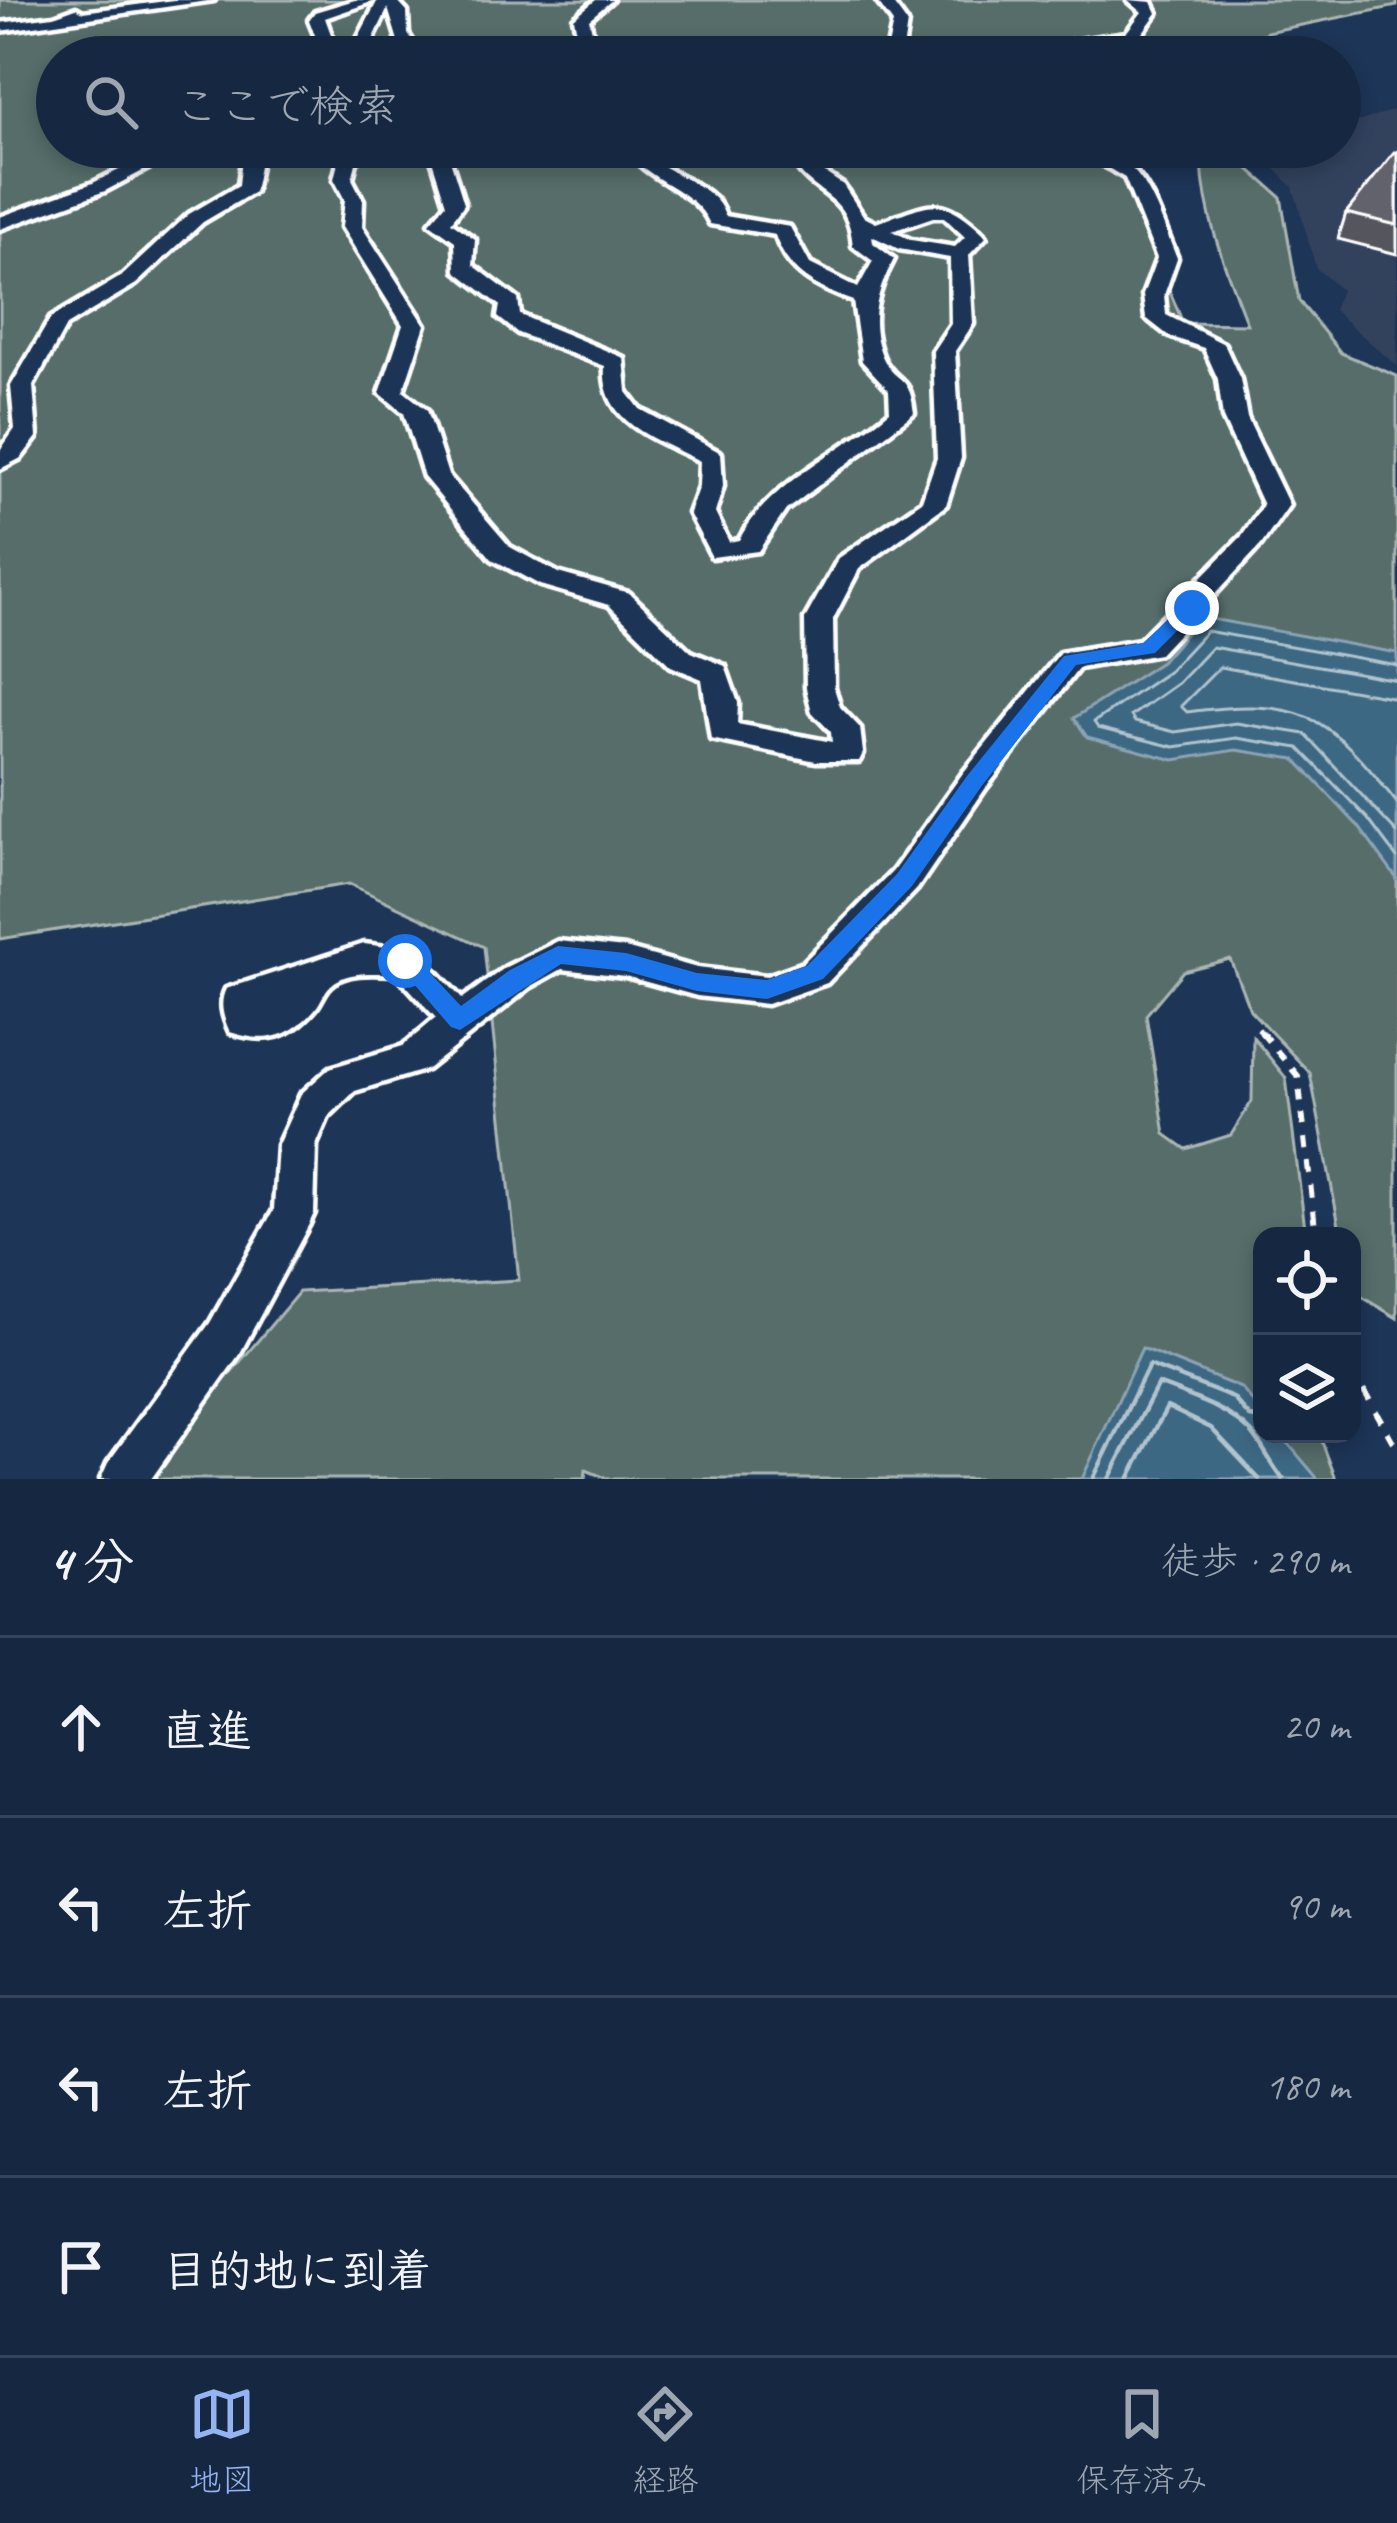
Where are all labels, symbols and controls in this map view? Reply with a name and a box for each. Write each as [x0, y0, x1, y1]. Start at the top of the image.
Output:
search box [36, 36, 1361, 168]
icon: search [78, 69, 144, 135]
text: ここで検索 [174, 78, 399, 135]
route end [1165, 581, 1219, 635]
route start [378, 934, 432, 988]
map controls [1253, 1227, 1361, 1443]
button: locate [1253, 1227, 1361, 1335]
button: layers [1253, 1335, 1361, 1443]
text: 4 分 [48, 1530, 134, 1594]
text: 徒歩 · 290 m [1161, 1537, 1349, 1586]
icon: ahead [48, 1694, 114, 1760]
text: 20 m [1283, 1702, 1349, 1751]
text: 直進 [162, 1703, 252, 1760]
icon: left [48, 1874, 114, 1940]
text: 90 m [1283, 1882, 1349, 1931]
text: 左折 [162, 1883, 252, 1940]
icon: left [48, 2054, 114, 2120]
text: 180 m [1265, 2062, 1349, 2111]
text: 左折 [162, 2063, 252, 2120]
icon: arrive [48, 2234, 114, 2300]
text: 目的地に到着 [162, 2243, 432, 2300]
tab: 地図 [189, 2381, 255, 2501]
tab: 経路 [632, 2381, 698, 2501]
tab: 保存済み [1076, 2381, 1208, 2501]

